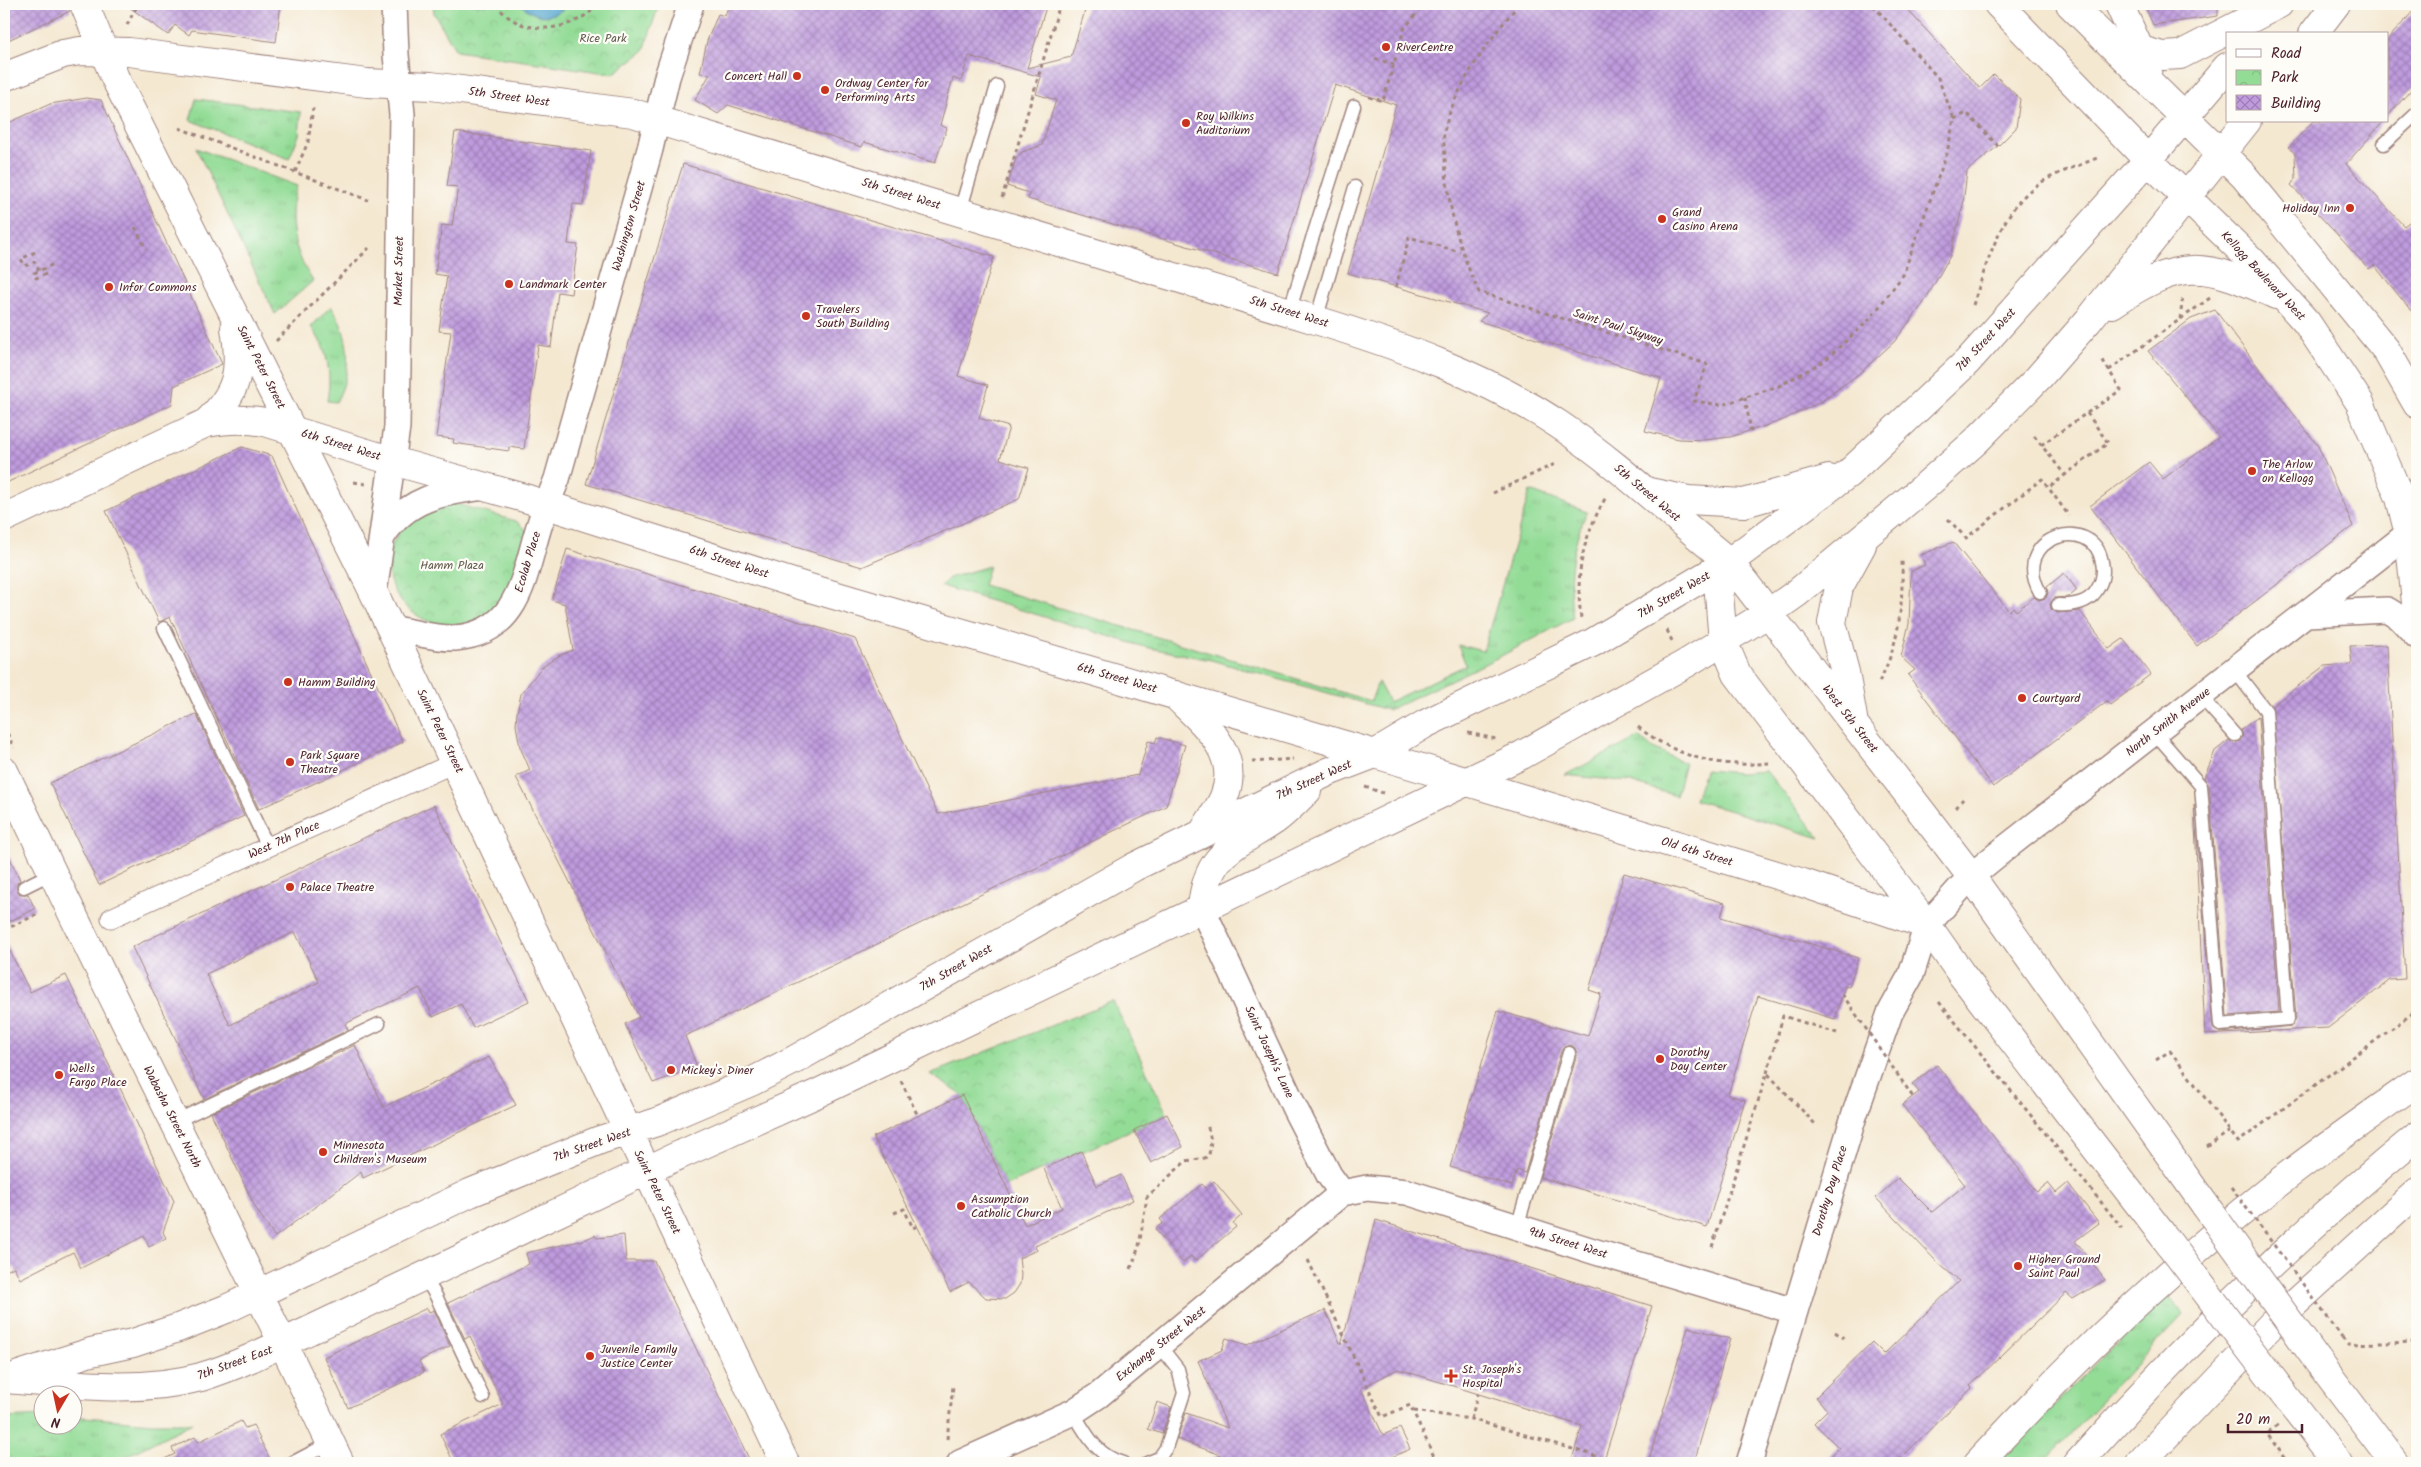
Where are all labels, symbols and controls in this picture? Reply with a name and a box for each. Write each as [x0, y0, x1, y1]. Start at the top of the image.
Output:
park label: Rice Park [579, 29, 627, 48]
legend [2226, 32, 2388, 122]
place label: RiverCentre [1396, 38, 1454, 57]
marker: RiverCentre [1380, 41, 1392, 53]
text: Road [2271, 42, 2302, 66]
text: Park [2271, 66, 2299, 90]
place label: Concert Hall [724, 67, 787, 86]
marker: Concert Hall [791, 70, 803, 82]
place label: Ordway Center for Performing Arts [835, 74, 929, 107]
street label: 5th Street West [467, 82, 551, 112]
marker: Ordway Center for Performing Arts [819, 84, 831, 96]
text: Building [2271, 92, 2321, 116]
place label: Roy Wilkins Auditorium [1196, 107, 1254, 140]
marker: Roy Wilkins Auditorium [1180, 117, 1192, 129]
street label: 5th Street West [859, 173, 943, 215]
street label: Washington Street [607, 178, 651, 273]
place label: Holiday Inn [2282, 199, 2340, 218]
marker: Holiday Inn [2344, 202, 2356, 214]
place label: Grand Casino Arena [1672, 203, 1738, 236]
marker: Grand Casino Arena [1656, 213, 1668, 225]
street label: Kellogg Boulevard West [2216, 227, 2310, 326]
street label: Market Street [389, 235, 409, 306]
place label: Landmark Center [519, 275, 607, 294]
place label: Infor Commons [119, 278, 197, 297]
marker: Landmark Center [503, 278, 515, 290]
marker: Infor Commons [103, 281, 115, 293]
street label: 5th Street West [1247, 291, 1331, 333]
place label: Travelers South Building [816, 300, 890, 333]
street label: Saint Paul Skyway [1571, 304, 1666, 351]
street label: 7th Street West [1951, 304, 2021, 376]
marker: Travelers South Building [800, 310, 812, 322]
street label: Saint Peter Street [232, 322, 290, 413]
street label: 6th Street West [299, 424, 383, 466]
place label: The Arlow on Kellogg [2262, 455, 2314, 488]
street label: 5th Street West [1609, 459, 1685, 527]
marker: The Arlow on Kellogg [2246, 465, 2258, 477]
street label: Ecolab Place [510, 528, 547, 595]
street label: 6th Street West [687, 540, 771, 584]
park label: Hamm Plaza [420, 556, 484, 575]
street label: 7th Street West [1634, 566, 1714, 624]
street label: 6th Street West [1075, 658, 1160, 699]
place label: Hamm Building [298, 673, 376, 692]
marker: Hamm Building [282, 676, 294, 688]
street label: West 5th Street [1817, 681, 1883, 757]
street label: North Smith Avenue [2121, 682, 2215, 761]
street label: Saint Peter Street [411, 686, 469, 777]
place label: Courtyard [2032, 689, 2081, 708]
marker: Courtyard [2016, 692, 2028, 704]
place label: Park Square Theatre [300, 746, 360, 779]
street label: 7th Street West [1273, 755, 1355, 805]
marker: Park Square Theatre [284, 756, 296, 768]
street label: West 7th Place [245, 816, 323, 864]
street label: Old 6th Street [1659, 832, 1736, 872]
place label: Palace Theatre [300, 878, 375, 897]
marker: Palace Theatre [284, 881, 296, 893]
street label: 7th Street West [916, 939, 996, 997]
street label: Saint Joseph's Lane [1239, 1003, 1299, 1102]
place label: Dorothy Day Center [1670, 1043, 1728, 1076]
marker: Dorothy Day Center [1654, 1053, 1666, 1065]
place label: Wells Fargo Place [69, 1059, 127, 1092]
place label: Mickey's Diner [681, 1061, 754, 1080]
street label: Wabasha Street North [138, 1062, 206, 1172]
marker: Mickey's Diner [665, 1064, 677, 1076]
marker: Wells Fargo Place [53, 1069, 65, 1081]
street label: 7th Street West [551, 1123, 634, 1167]
place label: Minnesota Children's Museum [333, 1136, 427, 1169]
street label: Dorothy Day Place [1807, 1143, 1853, 1239]
marker: Minnesota Children's Museum [317, 1146, 329, 1158]
street label: Saint Peter Street [628, 1147, 686, 1238]
place label: Assumption Catholic Church [971, 1190, 1051, 1223]
marker: Assumption Catholic Church [955, 1200, 967, 1212]
street label: 9th Street West [1526, 1222, 1610, 1264]
place label: Higher Ground Saint Paul [2028, 1250, 2101, 1283]
marker: Higher Ground Saint Paul [2012, 1260, 2024, 1272]
street label: Exchange Street West [1112, 1301, 1211, 1387]
street label: 7th Street East [195, 1340, 276, 1385]
place label: Juvenile Family Justice Center [600, 1340, 678, 1373]
marker: Juvenile Family Justice Center [584, 1350, 596, 1362]
place label: St. Joseph's Hospital [1462, 1360, 1521, 1393]
marker: St. Joseph's Hospital [1444, 1369, 1458, 1383]
north arrow [32, 1384, 82, 1434]
scale bar [2228, 1402, 2302, 1434]
text: 20 m [2236, 1408, 2270, 1432]
text: N [50, 1410, 62, 1433]

